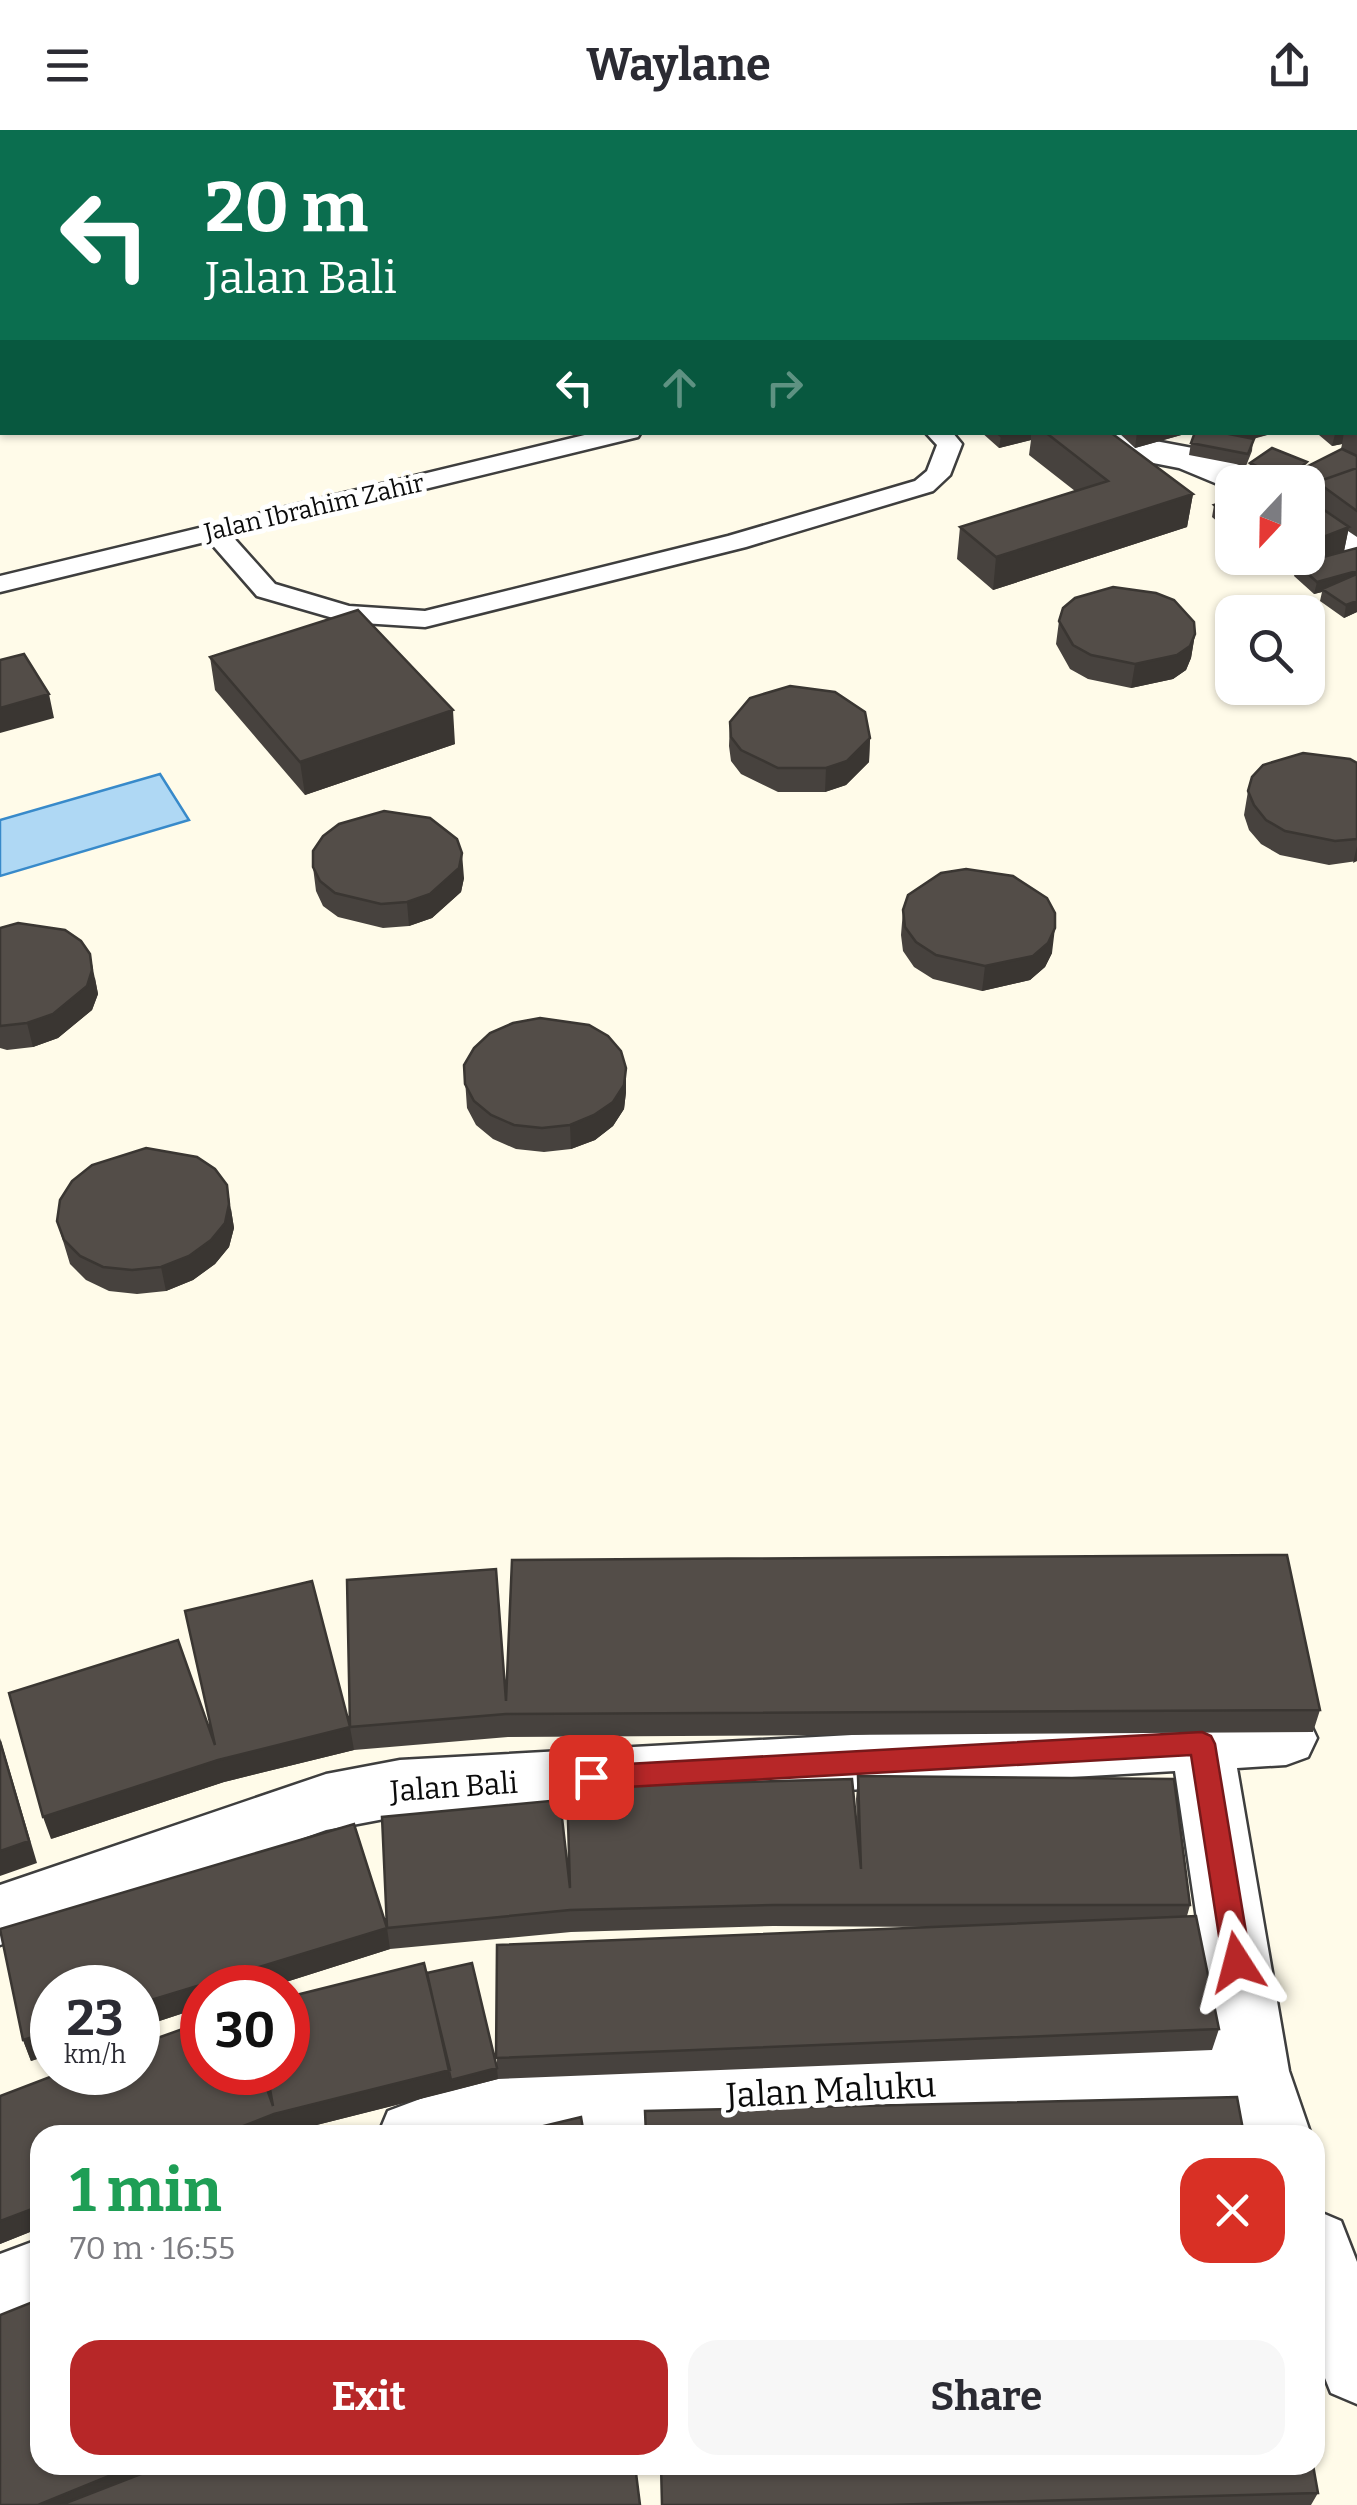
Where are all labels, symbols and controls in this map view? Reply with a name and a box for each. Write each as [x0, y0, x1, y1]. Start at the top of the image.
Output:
icon: menu [40, 38, 95, 93]
text: Waylane [586, 38, 771, 92]
icon: share [1262, 38, 1317, 93]
text: 20 m [205, 166, 368, 250]
icon: left [40, 170, 170, 300]
text: Jalan Bali [205, 251, 397, 305]
icon: left [547, 360, 602, 415]
icon: ahead [652, 360, 707, 415]
icon: right [757, 360, 812, 415]
north arrow [1215, 465, 1325, 575]
map controls [1215, 465, 1325, 705]
street label: Jalan Ibrahim Zahir [200, 468, 427, 548]
button: search [1215, 595, 1325, 705]
pin [549, 1735, 634, 1820]
icon: arrive [564, 1750, 619, 1805]
street label: Jalan Bali [388, 1765, 519, 1809]
position arrow [1185, 1910, 1289, 2014]
speed limit sign: 30 [180, 1965, 310, 2095]
text: 23 [67, 1988, 123, 2048]
text: km/h [64, 2040, 126, 2070]
street label: Jalan Maluku [724, 2064, 937, 2117]
text: 1 min [70, 2155, 222, 2227]
button: close [1180, 2158, 1285, 2263]
text: 70 m · 16:55 [70, 2229, 235, 2267]
button: Exit [70, 2340, 668, 2455]
button: Share [688, 2340, 1285, 2455]

